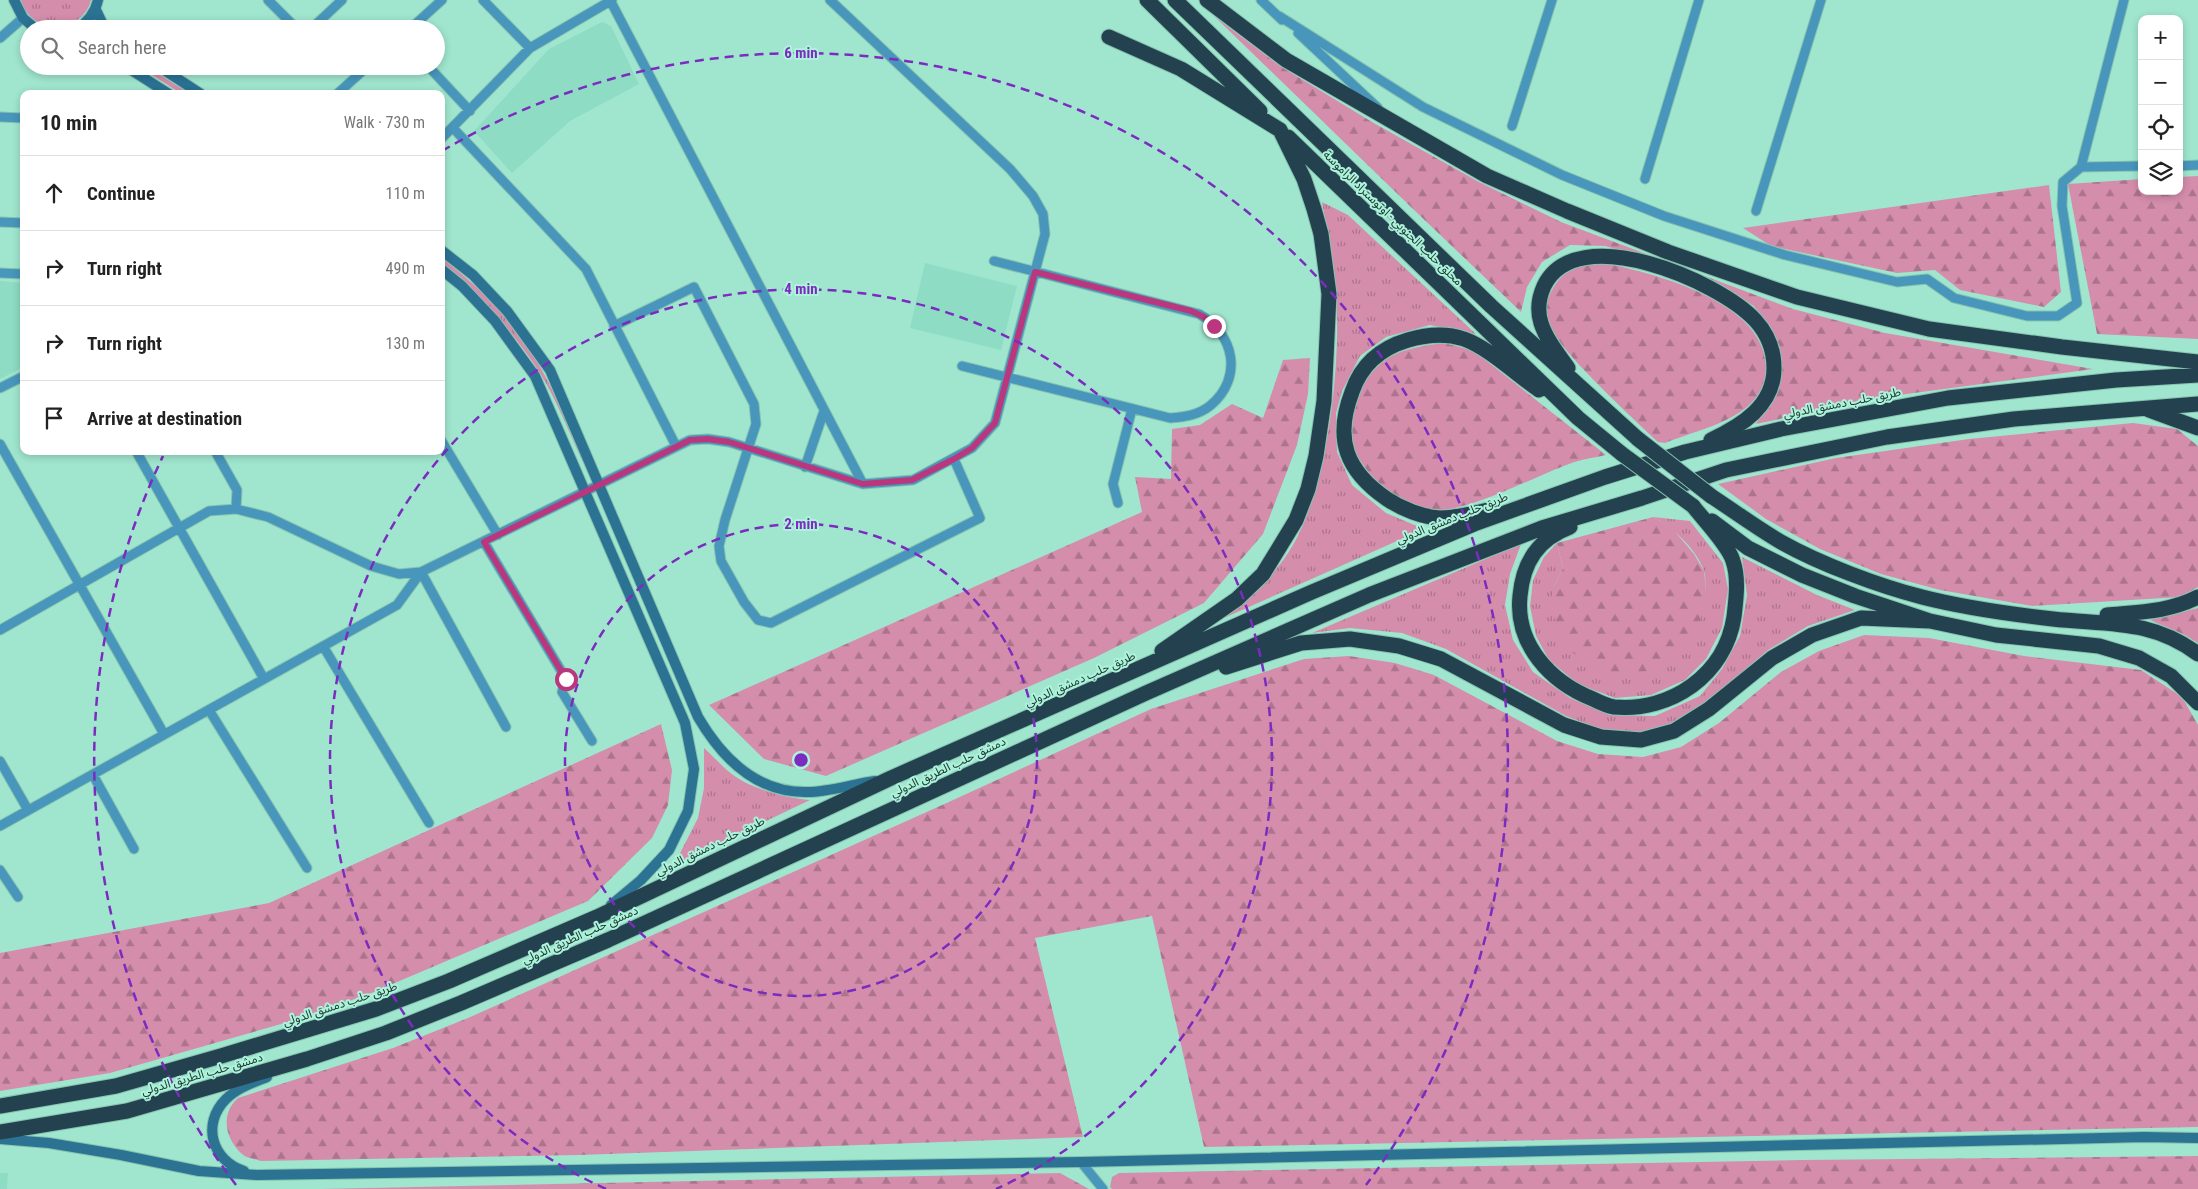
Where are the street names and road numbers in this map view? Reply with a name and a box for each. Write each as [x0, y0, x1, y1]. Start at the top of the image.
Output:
street label: محلق حلب الجنوبي - اوتوستراد الراموسة [1319, 148, 1466, 290]
street label: طريق حلب دمشق الدولي [1782, 385, 1902, 424]
street label: طريق حلب دمشق الدولي [1394, 489, 1511, 549]
street label: طريق حلب دمشق الدولي [1023, 648, 1139, 712]
street label: دمشق حلب الطريق الدولي [888, 734, 1009, 802]
street label: طريق حلب دمشق الدولي [653, 814, 768, 881]
street label: دمشق حلب الطريق الدولي [520, 903, 642, 970]
street label: طريق حلب دمشق الدولي [281, 979, 400, 1032]
street label: دمشق حلب الطريق الدولي [140, 1050, 265, 1101]

